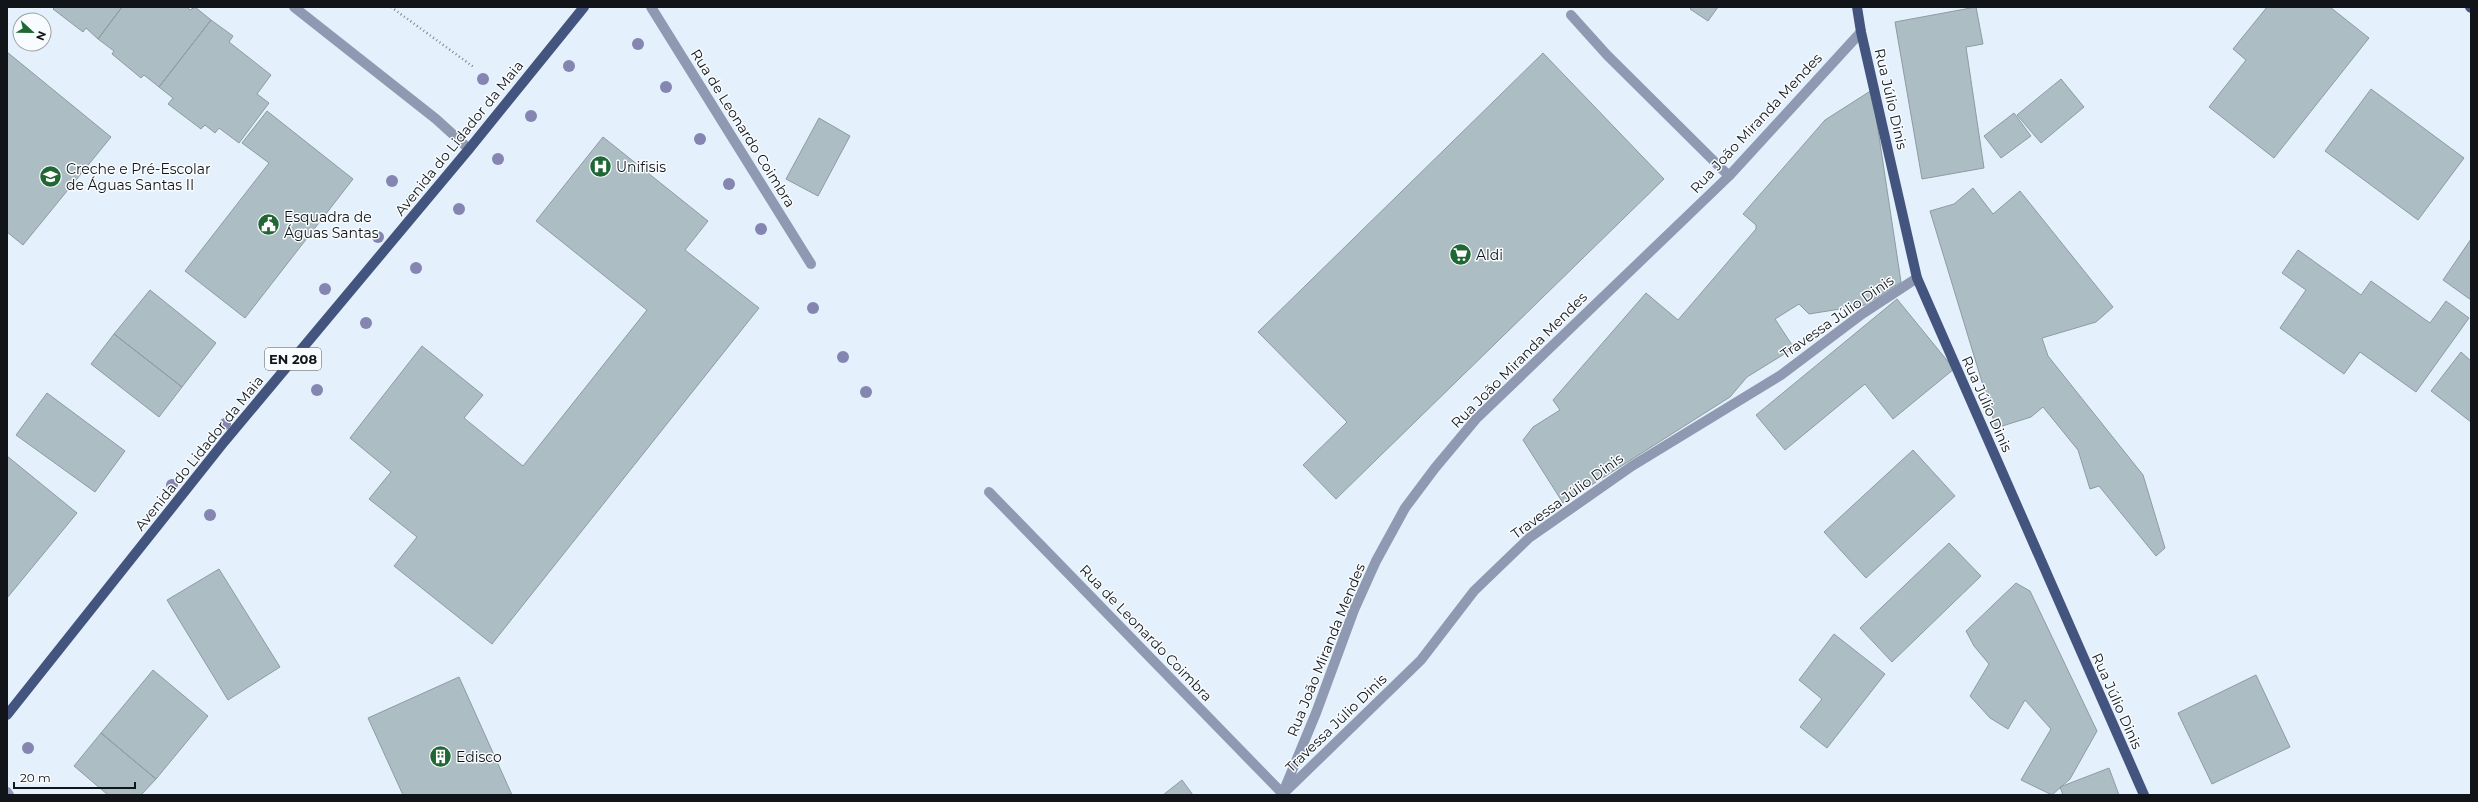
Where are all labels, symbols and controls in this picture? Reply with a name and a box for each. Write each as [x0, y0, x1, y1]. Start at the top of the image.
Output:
north arrow [12, 12, 52, 52]
text: N [33, 29, 49, 42]
street label: Rua de Leonardo Coimbra [687, 45, 799, 211]
street label: Rua Júlio Dinis [1871, 47, 1911, 151]
street label: Rua João Miranda Mendes [1686, 49, 1826, 197]
street label: Avenida do Lidador da Maia [391, 57, 527, 219]
hospital icon: Unifisis [588, 154, 614, 180]
place label: Unifisis [616, 158, 666, 176]
place label: Creche e Pré-Escolar de Águas Santas II [66, 160, 211, 194]
school or university icon: Creche e Pré-Escolar de Águas Santas II [38, 164, 64, 190]
place label: Esquadra de Águas Santas [284, 208, 379, 242]
public building icon: Esquadra de Águas Santas [256, 212, 282, 238]
supermarket icon: Aldi [1448, 242, 1474, 268]
place label: Aldi [1476, 246, 1503, 264]
street label: Travessa Júlio Dinis [1777, 271, 1897, 363]
street label: Rua João Miranda Mendes [1447, 288, 1591, 432]
road number: EN 208 [265, 348, 321, 370]
street label: Rua Júlio Dinis [1958, 353, 2016, 455]
street label: Avenida do Lidador da Maia [131, 372, 267, 534]
street label: Travessa Júlio Dinis [1507, 449, 1627, 543]
street label: Rua de Leonardo Coimbra [1076, 561, 1216, 705]
street label: Rua João Miranda Mendes [1283, 561, 1369, 739]
street label: Rua Júlio Dinis [2088, 650, 2146, 752]
street label: Travessa Júlio Dinis [1281, 670, 1391, 776]
building icon: Edisco [427, 744, 453, 770]
place label: Edisco [456, 748, 502, 766]
scale bar [14, 764, 135, 790]
text: 20 m [20, 770, 51, 785]

